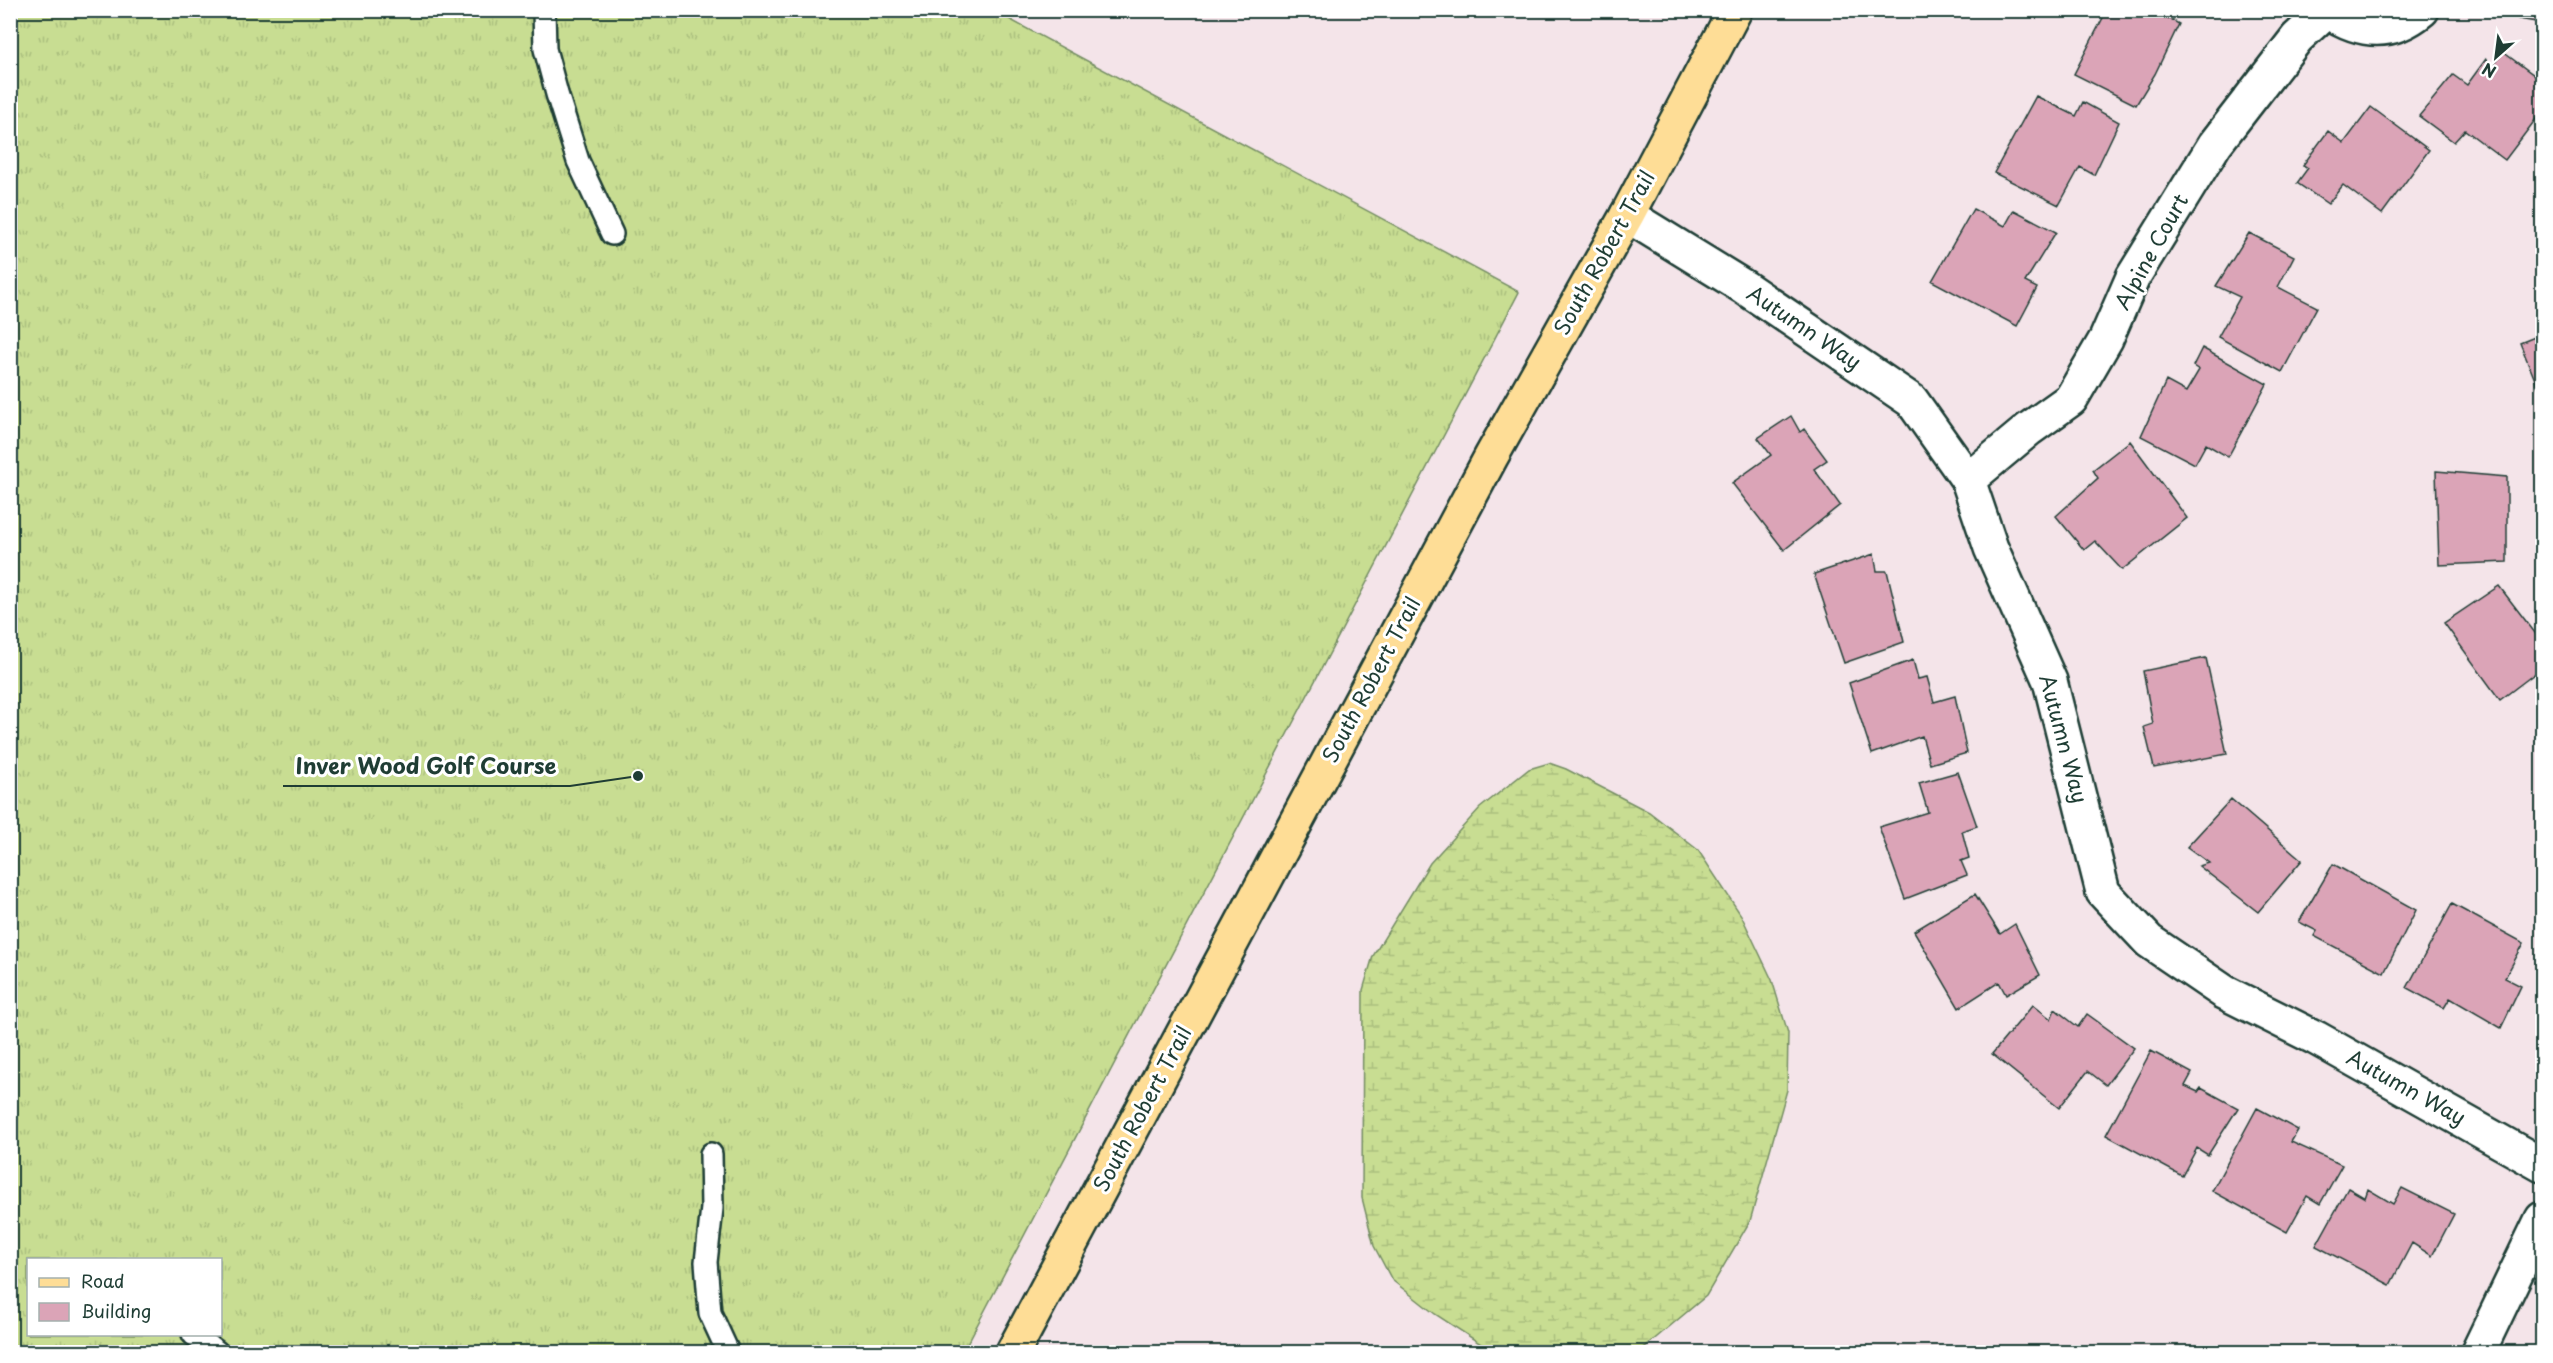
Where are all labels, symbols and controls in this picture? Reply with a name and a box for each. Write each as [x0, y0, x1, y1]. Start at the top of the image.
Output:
north arrow [2466, 27, 2526, 87]
text: N [2477, 58, 2500, 85]
street label: South Robert Trail [1545, 164, 1662, 340]
street label: Alpine Court [2105, 187, 2195, 315]
street label: Autumn Way [1741, 276, 1869, 377]
street label: South Robert Trail [1313, 590, 1428, 768]
street label: Autumn Way [2032, 671, 2097, 806]
callout: Inver Wood Golf Course [283, 746, 570, 786]
text: Inver Wood Golf Course [296, 748, 556, 781]
street label: South Robert Trail [1084, 1019, 1199, 1197]
street label: Autumn Way [2341, 1040, 2472, 1132]
legend [27, 1258, 222, 1336]
text: Road [81, 1267, 125, 1294]
text: Building [81, 1297, 151, 1324]

